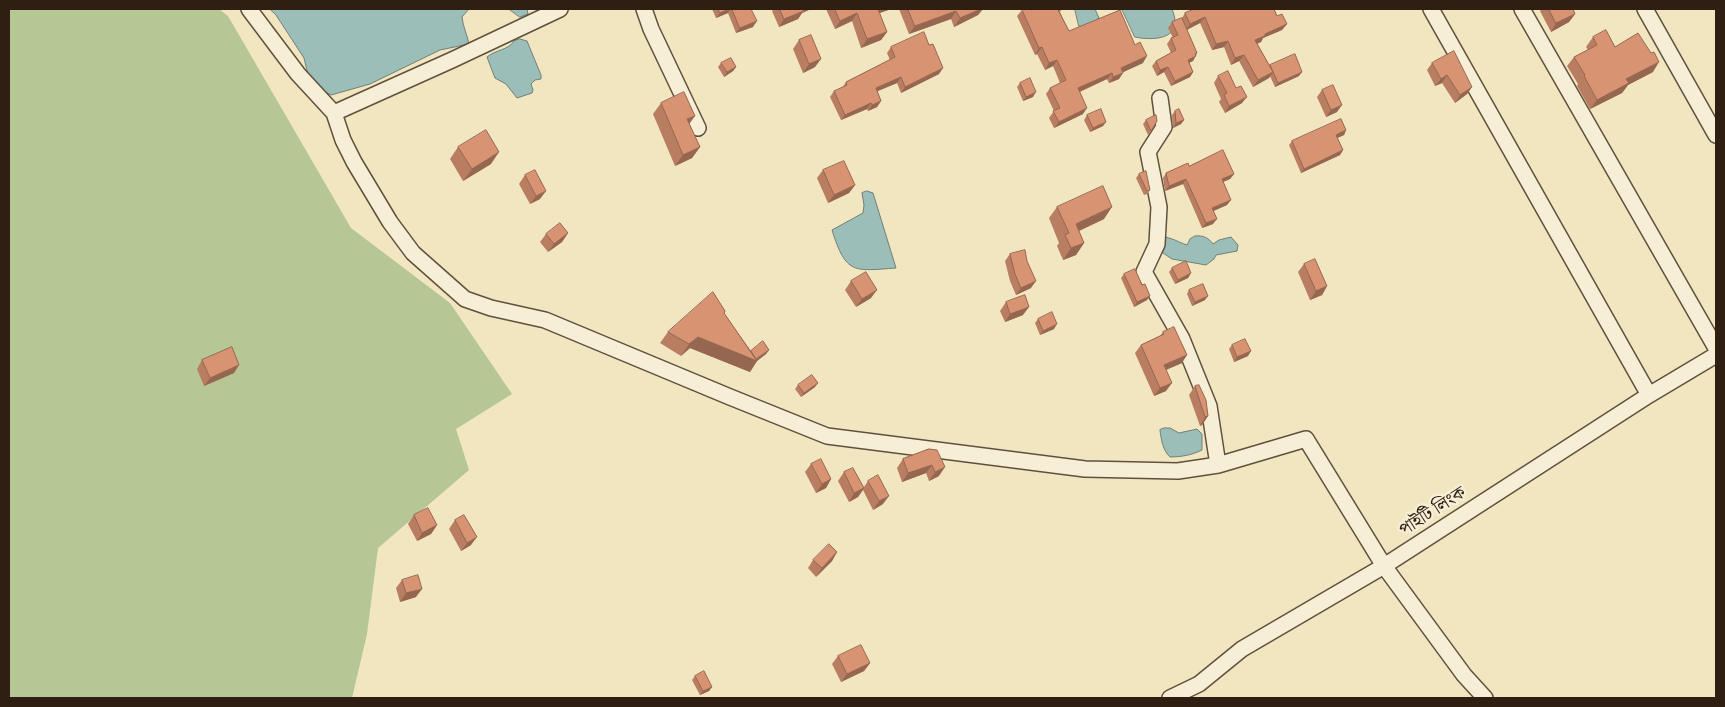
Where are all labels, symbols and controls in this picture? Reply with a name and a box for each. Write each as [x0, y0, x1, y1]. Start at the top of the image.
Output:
street label: পাইটি লিংক [1396, 483, 1470, 541]

